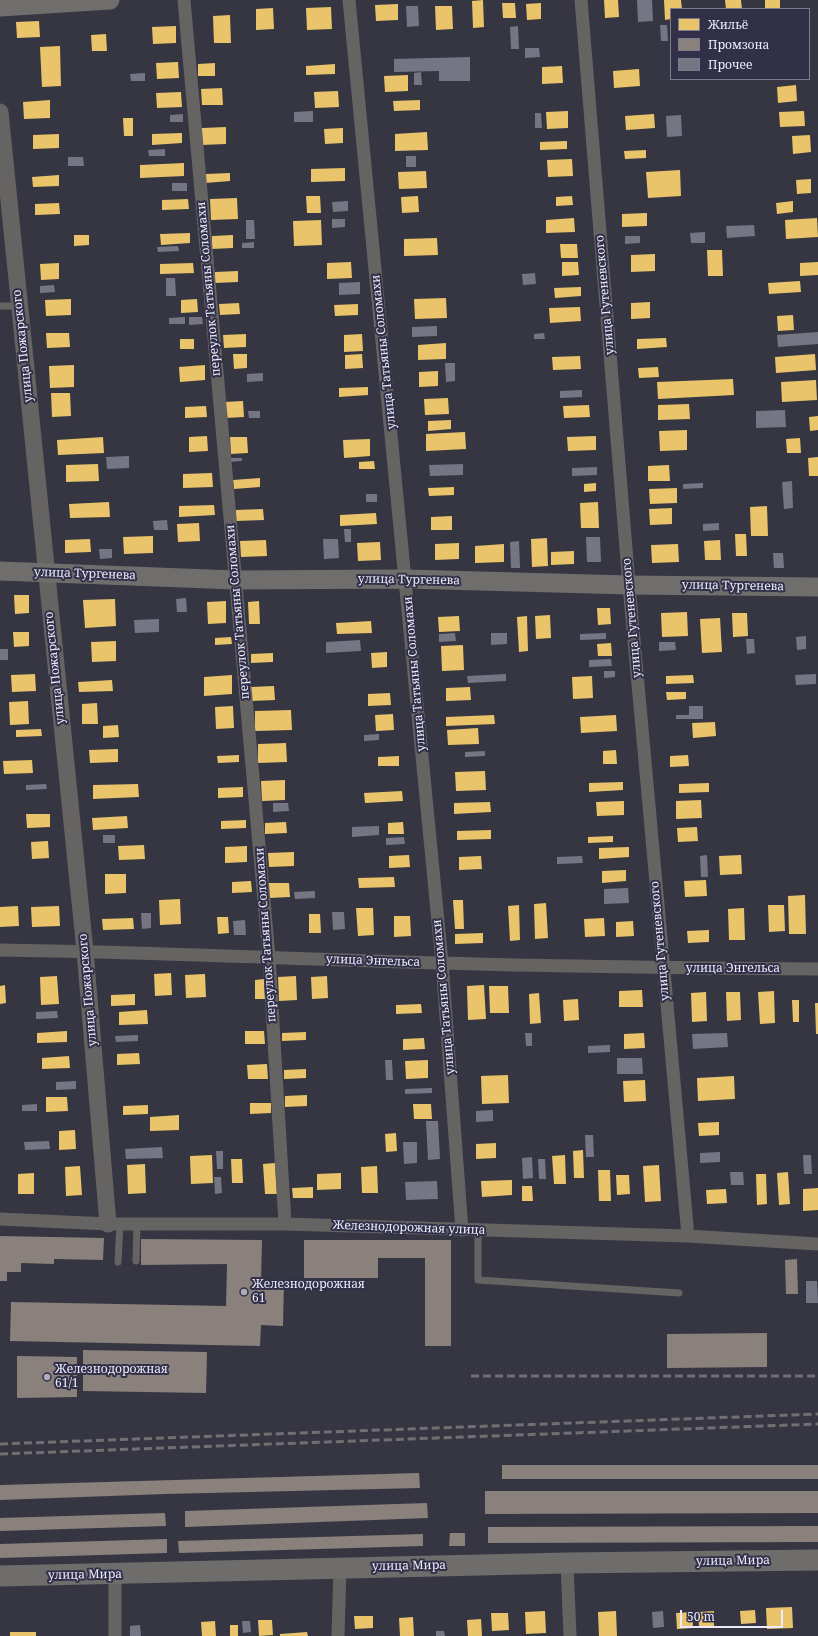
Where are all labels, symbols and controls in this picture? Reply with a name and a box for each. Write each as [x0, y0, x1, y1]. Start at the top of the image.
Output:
legend [670, 8, 810, 80]
text: Жильё [708, 16, 748, 33]
text: Промзона [708, 36, 769, 53]
text: Прочее [708, 56, 752, 73]
street label: переулок Татьяны Соломахи [194, 201, 224, 377]
street label: улица Гутеневского [593, 234, 617, 356]
street label: улица Татьяны Соломахи [369, 274, 399, 430]
street label: улица Пожарского [10, 289, 36, 403]
street label: переулок Татьяны Соломахи [223, 524, 253, 700]
street label: улица Гутеневского [620, 557, 644, 679]
street label: улица Тургенева [34, 565, 136, 583]
street label: улица Тургенева [358, 572, 460, 588]
street label: улица Тургенева [682, 578, 784, 594]
street label: улица Татьяны Соломахи [401, 596, 429, 752]
street label: улица Пожарского [42, 611, 68, 725]
street label: переулок Татьяны Соломахи [253, 847, 279, 1023]
street label: улица Гутеневского [648, 880, 672, 1002]
street label: улица Татьяны Соломахи [430, 919, 458, 1075]
street label: улица Пожарского [76, 933, 100, 1047]
street label: улица Энгельса [326, 952, 420, 970]
street label: улица Энгельса [686, 962, 780, 976]
street label: Железнодорожная улица [332, 1218, 486, 1238]
place label: Железнодорожная 61 [252, 1278, 365, 1306]
marker: Железнодорожная 61 [239, 1287, 249, 1297]
place label: Железнодорожная 61/1 [55, 1363, 168, 1391]
marker: Железнодорожная 61/1 [42, 1372, 52, 1382]
street label: улица Мира [696, 1553, 770, 1569]
street label: улица Мира [372, 1558, 446, 1574]
street label: улица Мира [48, 1567, 122, 1583]
scale bar [682, 1602, 785, 1628]
text: 50 m [687, 1608, 715, 1625]

